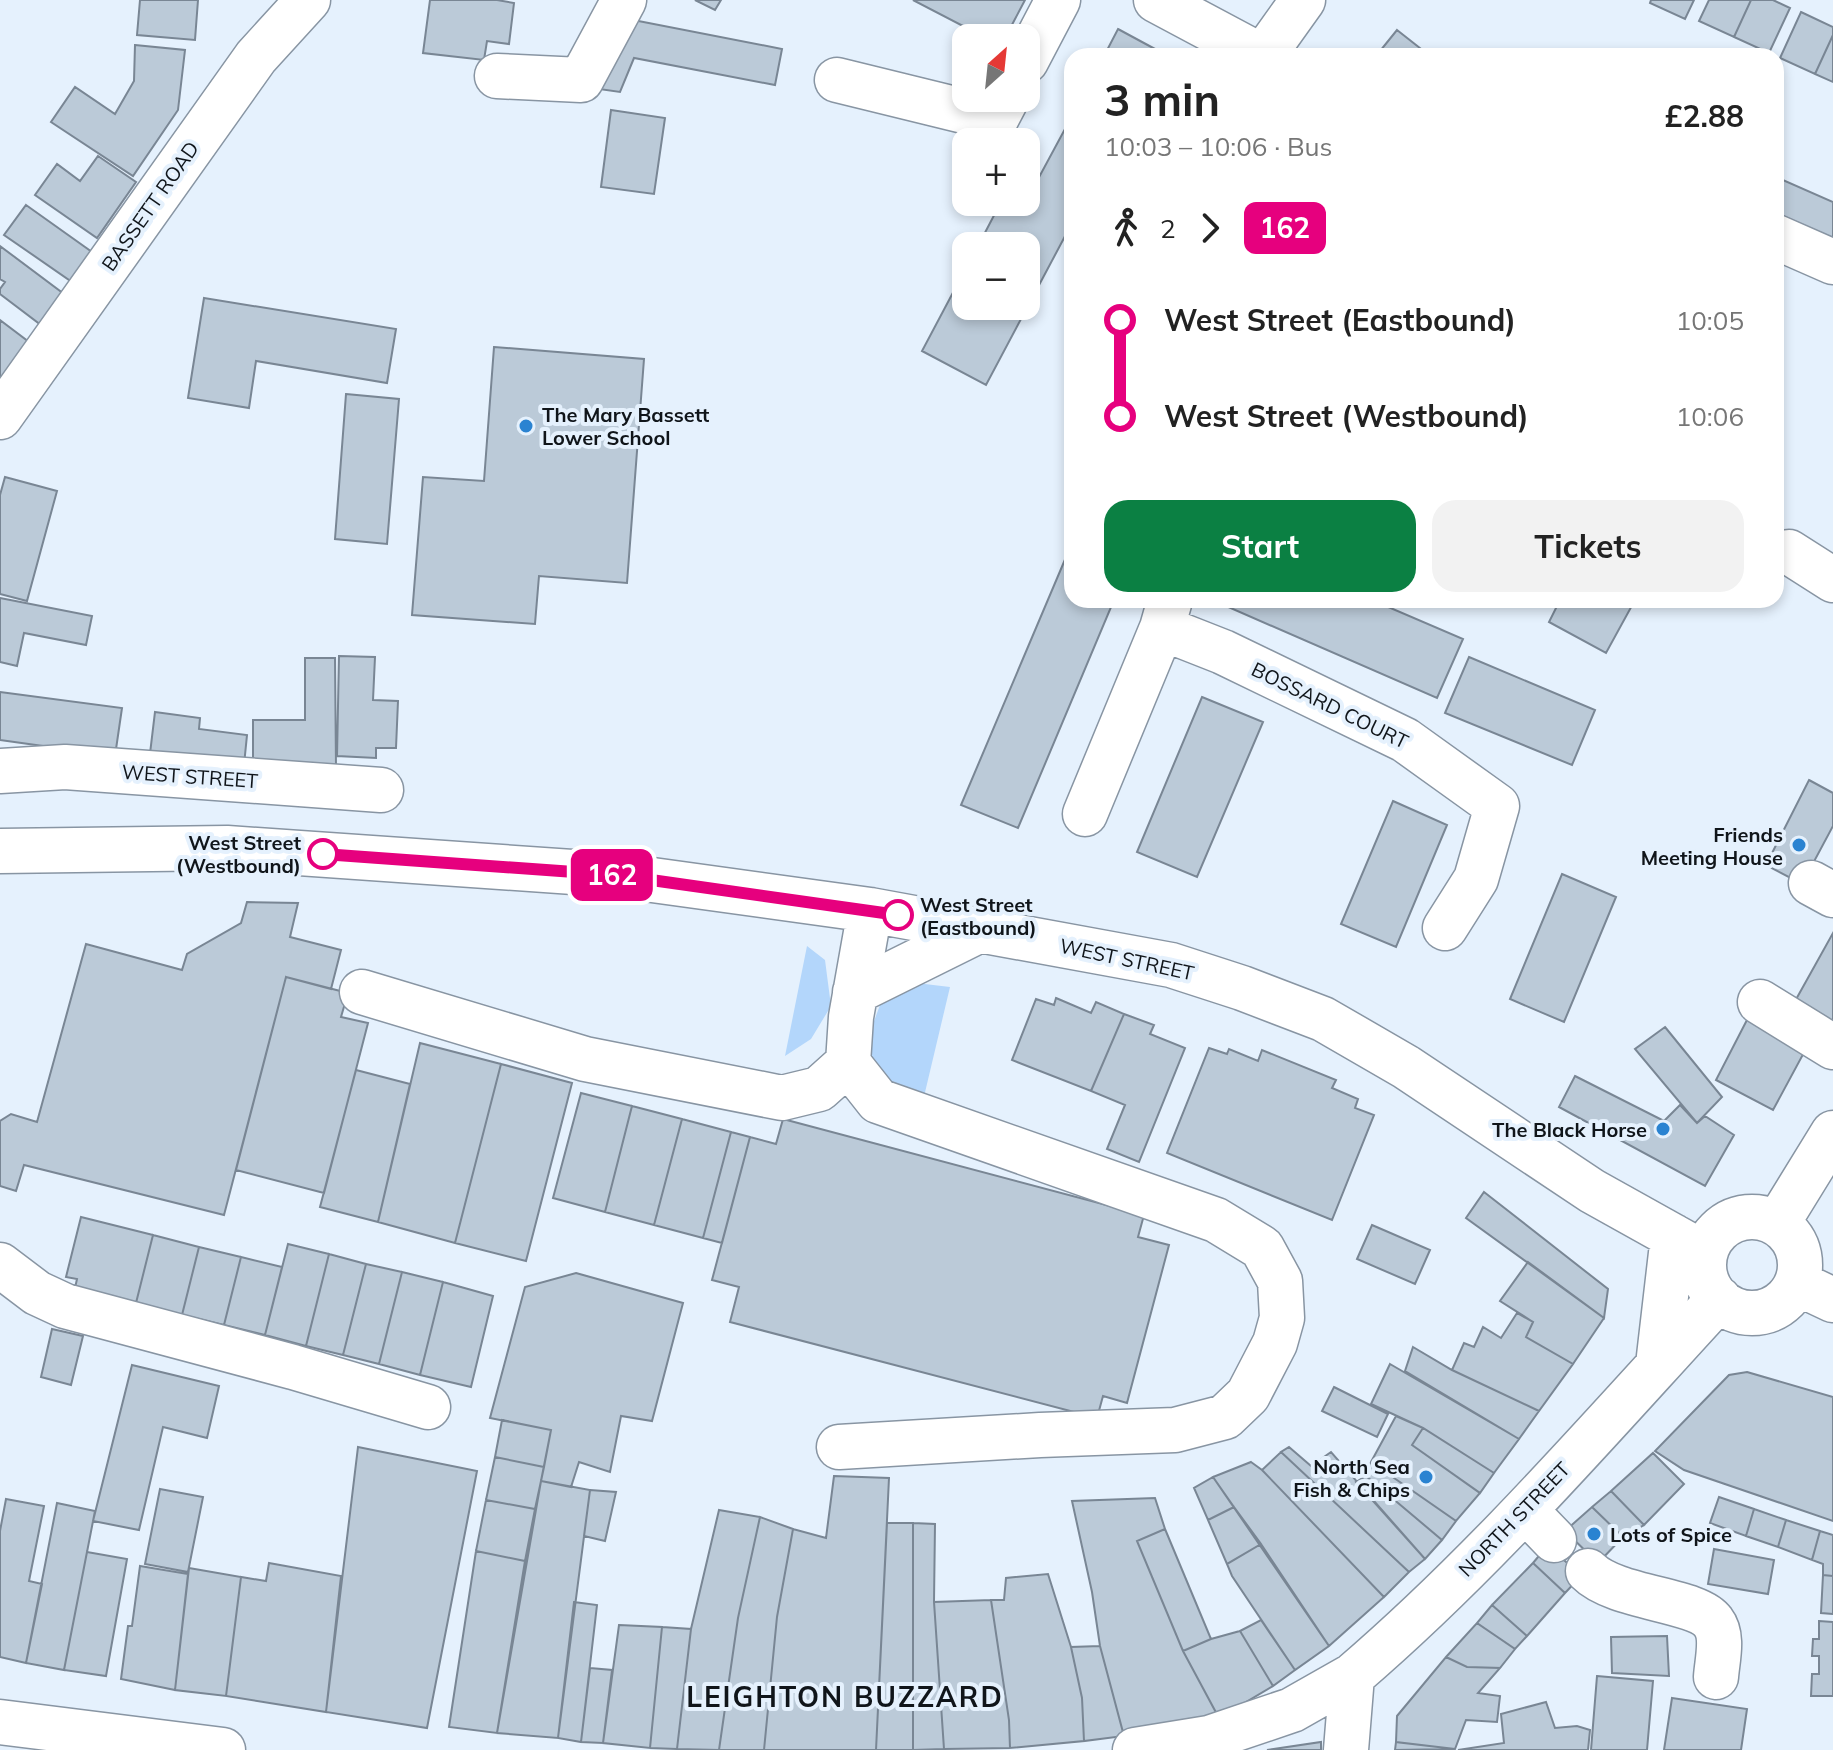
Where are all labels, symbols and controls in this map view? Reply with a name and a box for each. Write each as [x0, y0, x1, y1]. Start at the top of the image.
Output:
north arrow [952, 24, 1040, 112]
map controls [952, 24, 1040, 320]
text: 3 min [1104, 72, 1220, 127]
text: £2.88 [1665, 97, 1744, 135]
button: + [952, 128, 1040, 216]
text: 10:03 – 10:06 · Bus [1104, 130, 1333, 163]
street label: BASSETT ROAD [96, 136, 204, 276]
icon: walk [1104, 206, 1148, 250]
icon: forward [1188, 206, 1232, 250]
text: 162 [1260, 210, 1310, 245]
text: 2 [1160, 212, 1176, 245]
button: − [952, 232, 1040, 320]
text: West Street (Eastbound) [1164, 301, 1516, 339]
text: 10:05 [1676, 304, 1744, 337]
text: West Street (Westbound) [1164, 397, 1529, 435]
text: 10:06 [1676, 400, 1744, 433]
place label: The Mary Bassett Lower School [542, 402, 710, 450]
marker: The Mary Bassett Lower School [517, 417, 535, 435]
button: Start [1104, 500, 1416, 592]
button: Tickets [1432, 500, 1744, 592]
street label: BOSSARD COURT [1247, 656, 1413, 754]
street label: WEST STREET [121, 759, 259, 793]
place label: Friends Meeting House [1641, 822, 1783, 870]
place label: West Street (Westbound) [176, 830, 301, 878]
marker: Friends Meeting House [1790, 836, 1808, 854]
marker: West Street (Westbound) [308, 839, 338, 869]
line badge: 162 [566, 849, 658, 901]
text: 162 [587, 857, 637, 892]
place label: West Street (Eastbound) [920, 892, 1037, 940]
marker: West Street (Eastbound) [883, 900, 913, 930]
street label: WEST STREET [1058, 933, 1196, 985]
place label: The Black Horse [1492, 1117, 1647, 1142]
marker: The Black Horse [1654, 1120, 1672, 1138]
place label: North Sea Fish & Chips [1293, 1454, 1410, 1502]
street label: NORTH STREET [1453, 1456, 1575, 1582]
marker: North Sea Fish & Chips [1417, 1468, 1435, 1486]
place label: Lots of Spice [1610, 1522, 1732, 1547]
marker: Lots of Spice [1585, 1525, 1603, 1543]
district label: LEIGHTON BUZZARD [686, 1679, 1004, 1714]

